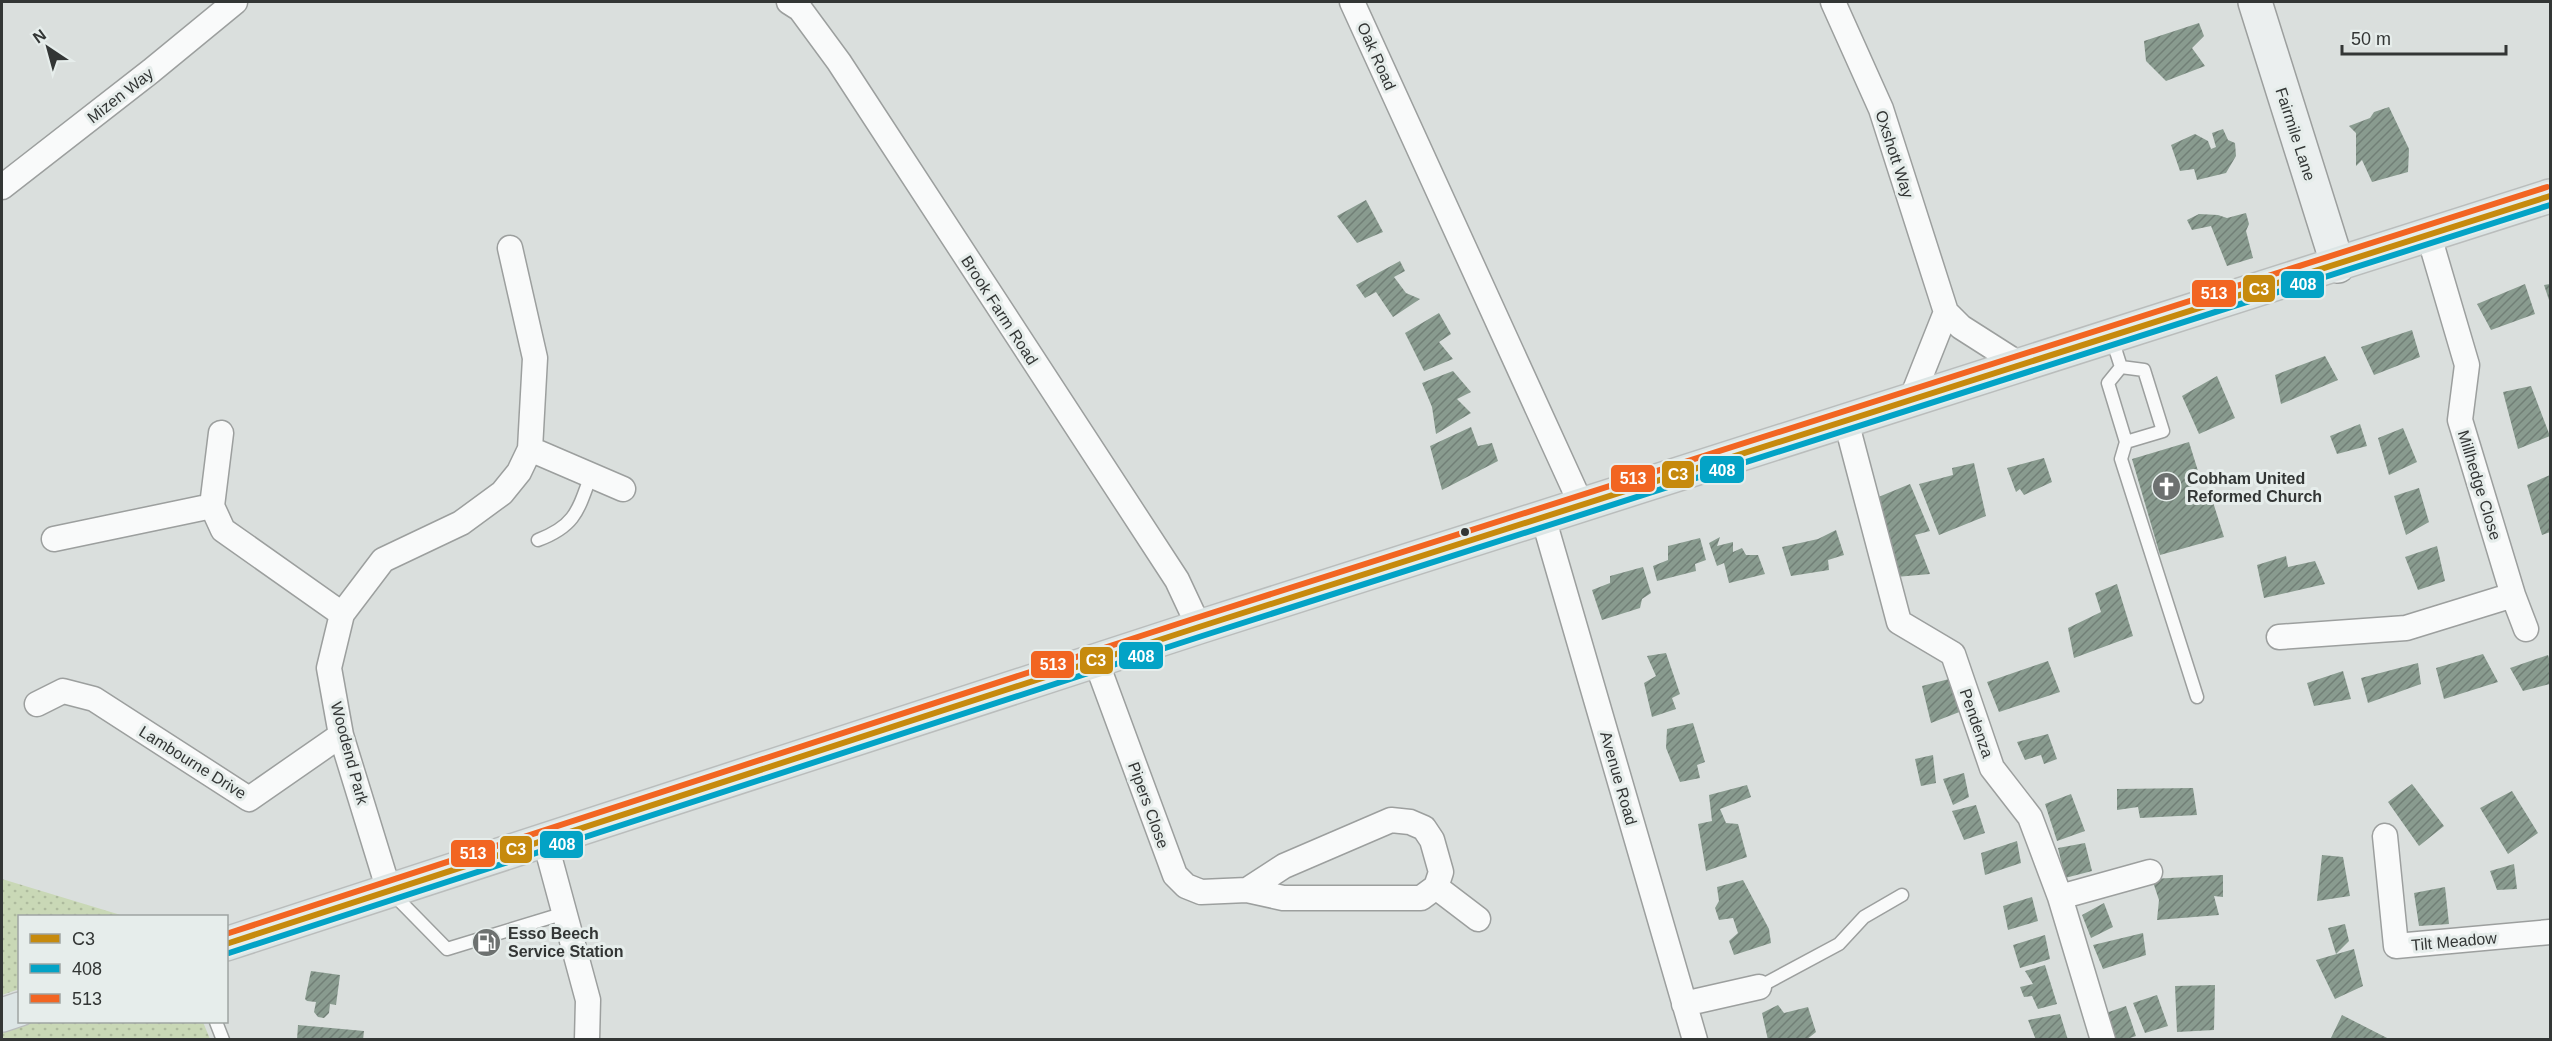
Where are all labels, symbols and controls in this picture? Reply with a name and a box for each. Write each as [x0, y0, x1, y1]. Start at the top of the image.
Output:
north arrow [18, 18, 78, 78]
scale bar [2342, 18, 2506, 56]
street label: Oak Road [1354, 20, 1399, 93]
text: N [30, 26, 49, 47]
text: 50 m [2351, 29, 2391, 49]
street label: Mizen Way [84, 65, 156, 126]
street label: Fairmile Lane [2272, 85, 2319, 183]
street label: Oxshott Way [1872, 108, 1917, 200]
street label: Brook Farm Road [958, 253, 1041, 368]
line badge: 408 [2280, 270, 2325, 299]
line badge: C3 [2242, 274, 2276, 303]
text: 408 [2290, 276, 2316, 293]
line badge: 513 [2191, 279, 2237, 308]
text: C3 [2249, 281, 2269, 298]
text: 513 [2201, 285, 2227, 302]
street label: Millhedge Close [2455, 428, 2504, 542]
line badge: 408 [1699, 455, 1745, 484]
line badge: C3 [1661, 460, 1695, 489]
text: 408 [1709, 462, 1735, 479]
line badge: 513 [1610, 464, 1656, 493]
text: C3 [1668, 466, 1688, 483]
text: 513 [1620, 470, 1646, 487]
place label: Cobham United Reformed Church [2187, 470, 2322, 505]
church icon: Cobham United Reformed Church [2150, 471, 2182, 503]
unlabelled marker [1459, 526, 1471, 538]
line badge: 408 [1118, 641, 1164, 670]
line badge: C3 [1079, 646, 1114, 675]
text: 408 [1128, 648, 1154, 665]
line badge: 513 [1030, 650, 1075, 679]
text: C3 [1086, 652, 1106, 669]
text: 513 [1040, 656, 1066, 673]
street label: Pendenza [1957, 686, 1996, 760]
street label: Woodend Park [328, 700, 372, 807]
street label: Lambourne Drive [136, 723, 249, 802]
street label: Avenue Road [1597, 729, 1640, 827]
street label: Pipers Close [1125, 760, 1172, 851]
line badge: 408 [539, 830, 584, 859]
line badge: C3 [499, 835, 533, 864]
text: 408 [549, 836, 575, 853]
line badge: 513 [450, 839, 496, 868]
text: C3 [506, 841, 526, 858]
text: 513 [460, 845, 486, 862]
legend [18, 915, 228, 1023]
place label: Esso Beech Service Station [508, 925, 624, 960]
fuel station icon: Esso Beech Service Station [471, 926, 503, 958]
text: C3 [72, 929, 95, 949]
street label: Tilt Meadow [2411, 929, 2498, 954]
text: 408 [72, 959, 102, 979]
text: 513 [72, 989, 102, 1009]

